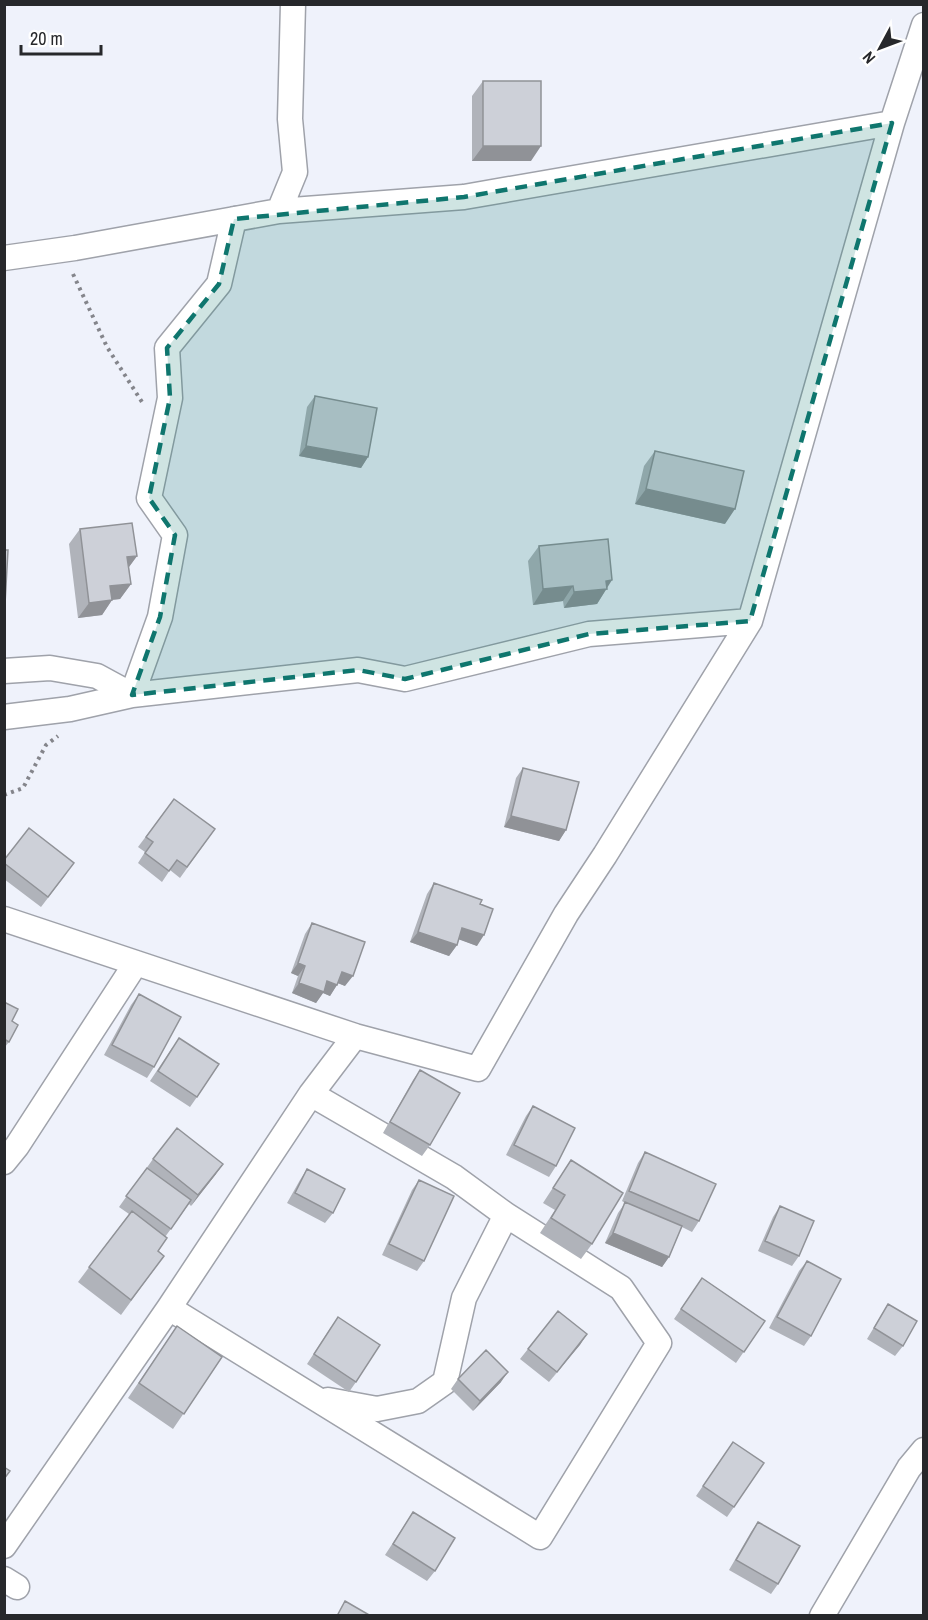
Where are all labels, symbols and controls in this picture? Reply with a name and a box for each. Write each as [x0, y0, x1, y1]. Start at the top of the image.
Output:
scale bar [21, 18, 100, 56]
north arrow [850, 18, 910, 78]
text: 20 m [30, 26, 63, 51]
text: N [857, 47, 880, 69]

